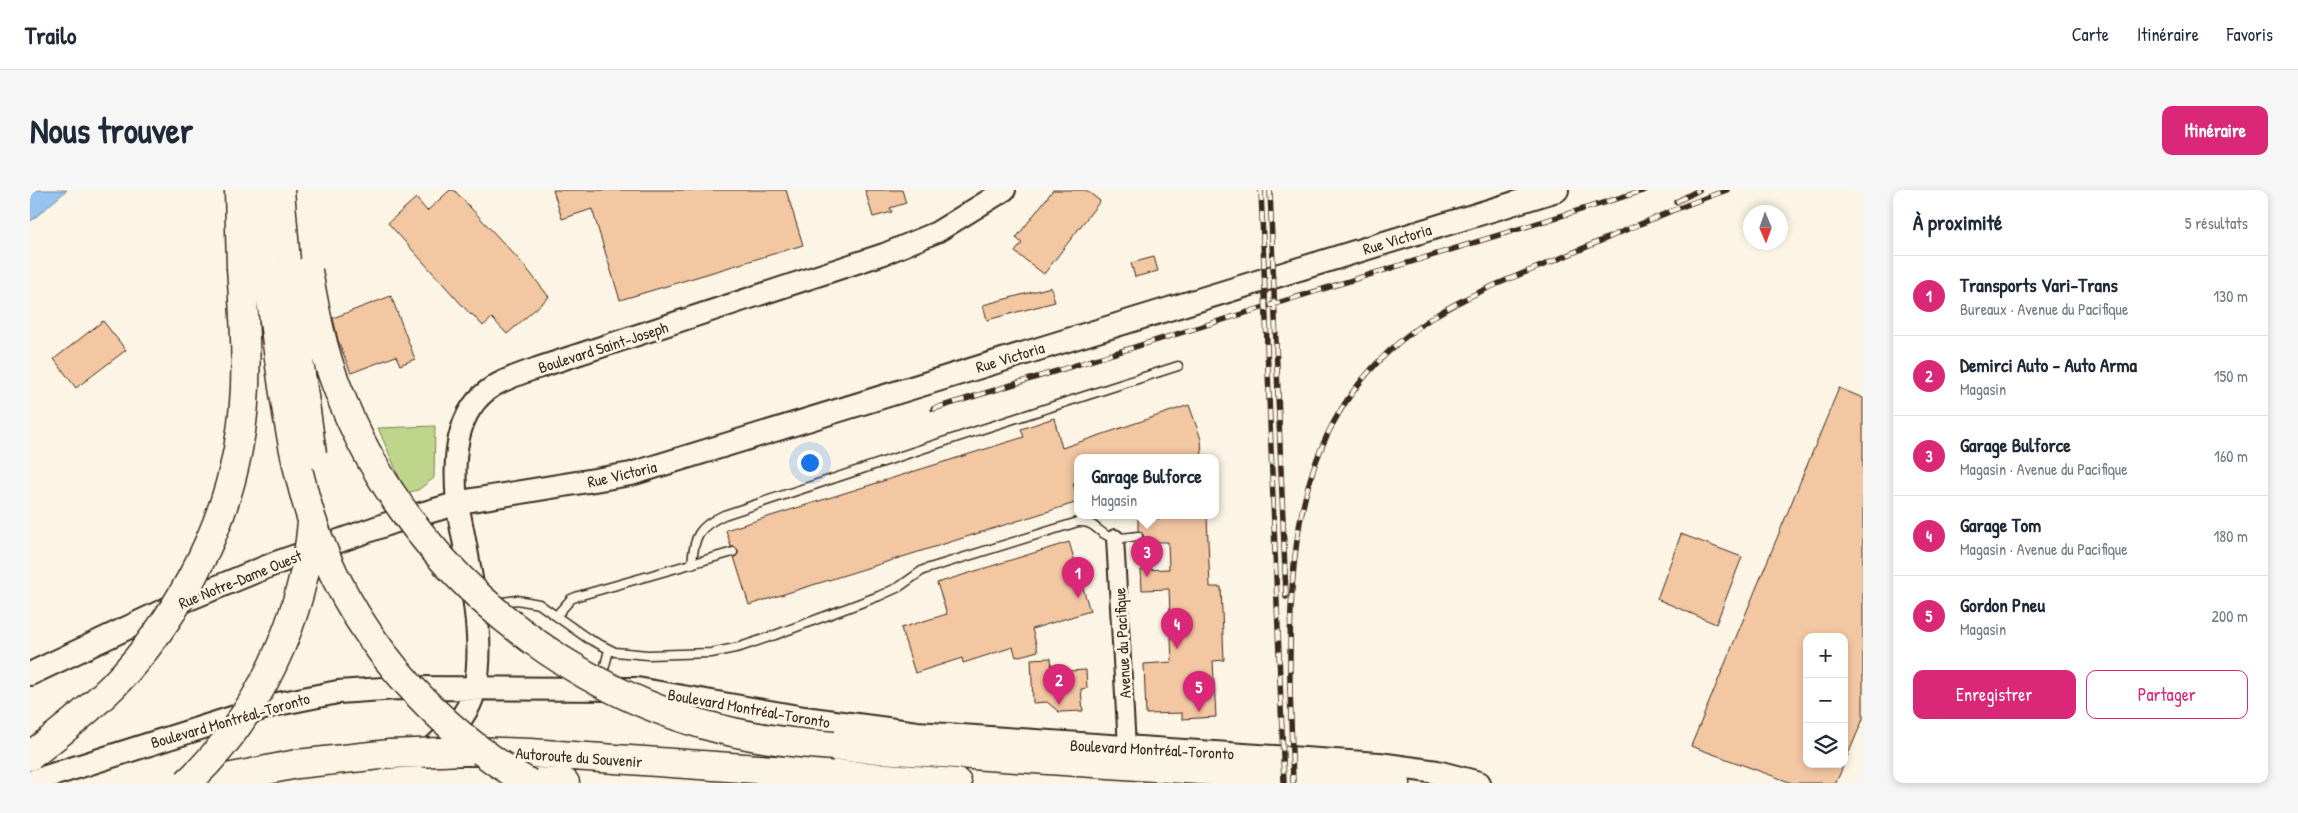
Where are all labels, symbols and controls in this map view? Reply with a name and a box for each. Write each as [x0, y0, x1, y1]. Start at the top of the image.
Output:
text: Trailo [25, 19, 76, 51]
text: Carte [2072, 22, 2109, 47]
text: Itinéraire [2137, 22, 2199, 47]
text: Favoris [2227, 22, 2273, 47]
button: Itinéraire [2162, 106, 2268, 155]
text: Nous trouver [30, 107, 193, 154]
north arrow [1743, 205, 1788, 250]
text: À proximité [1913, 208, 2002, 237]
text: 5 résultats [2185, 212, 2248, 234]
street label: Rue Victoria [1360, 218, 1434, 260]
text: Transports Vari-Trans [1960, 272, 2118, 298]
text: 1 [1926, 285, 1932, 307]
text: 130 m [2213, 285, 2248, 307]
text: Bureaux · Avenue du Pacifique [1960, 298, 2128, 320]
street label: Boulevard Saint-Joseph [535, 316, 671, 378]
street label: Rue Victoria [973, 336, 1047, 378]
text: Demirci Auto - Auto Arma [1960, 352, 2137, 378]
text: 2 [1925, 365, 1933, 387]
text: 150 m [2214, 365, 2248, 387]
text: Magasin [1960, 378, 2006, 400]
text: Garage Bulforce [1960, 432, 2071, 458]
text: 3 [1925, 445, 1933, 467]
text: 160 m [2214, 445, 2248, 467]
your location [797, 450, 823, 476]
popup [1074, 454, 1219, 519]
street label: Rue Victoria [585, 455, 659, 493]
text: Magasin · Avenue du Pacifique [1960, 458, 2128, 480]
text: Garage Bulforce [1091, 463, 1202, 489]
text: Magasin [1091, 489, 1137, 511]
text: Garage Tom [1960, 512, 2041, 538]
text: 4 [1926, 525, 1932, 547]
text: 180 m [2214, 525, 2248, 547]
pin: 3 [1131, 536, 1163, 577]
text: Magasin · Avenue du Pacifique [1960, 538, 2128, 560]
street label: Rue Notre-Dame Ouest [175, 544, 305, 614]
pin: 1 [1062, 557, 1094, 598]
street label: Avenue du Pacifique [1108, 586, 1136, 699]
text: Gordon Pneu [1960, 592, 2045, 618]
text: 5 [1926, 605, 1932, 627]
text: 200 m [2212, 605, 2248, 627]
pin: 4 [1161, 608, 1193, 649]
text: Magasin [1960, 618, 2006, 640]
map controls [1803, 633, 1848, 768]
button: + [1803, 633, 1848, 678]
pin: 2 [1043, 664, 1075, 705]
button: Enregistrer [1913, 670, 2076, 719]
button: Partager [2086, 670, 2248, 719]
pin: 5 [1183, 671, 1215, 712]
button: − [1803, 678, 1848, 723]
street label: Boulevard Montréal-Toronto [666, 683, 832, 733]
street label: Boulevard Montréal-Toronto [148, 687, 313, 753]
button: layers [1803, 723, 1848, 768]
street label: Boulevard Montréal-Toronto [1069, 734, 1235, 764]
street label: Autoroute du Souvenir [515, 742, 643, 772]

